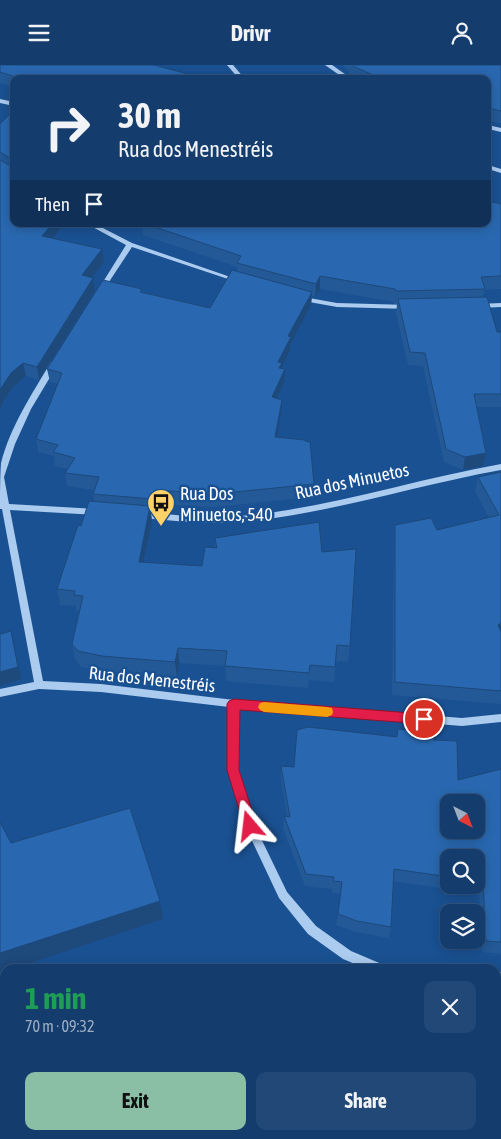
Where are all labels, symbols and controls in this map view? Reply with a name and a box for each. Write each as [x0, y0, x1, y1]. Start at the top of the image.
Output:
icon: menu [25, 19, 53, 47]
icon: person [448, 19, 476, 47]
text: Drivr [231, 20, 270, 46]
icon: right [35, 95, 100, 160]
text: 30 m [118, 95, 181, 135]
text: Rua dos Menestréis [118, 136, 273, 162]
icon: arrive [80, 190, 108, 218]
text: Then [35, 193, 70, 215]
street label: Rua dos Minuetos [293, 459, 411, 503]
place label: Rua Dos Minuetos, 540 [180, 483, 273, 525]
bus stop icon: Rua Dos Minuetos, 540 [146, 488, 176, 527]
street label: Rua dos Menestréis [88, 662, 216, 696]
pin [403, 698, 445, 740]
icon: arrive [410, 705, 438, 733]
north arrow [440, 794, 485, 839]
map controls [440, 794, 485, 949]
position arrow [223, 799, 275, 851]
button: search [440, 849, 485, 894]
button: layers [440, 904, 485, 949]
text: 1 min [25, 981, 86, 1015]
button: close [424, 981, 476, 1033]
text: 70 m · 09:32 [25, 1017, 95, 1035]
button: Exit [25, 1072, 246, 1130]
button: Share [256, 1072, 476, 1130]

